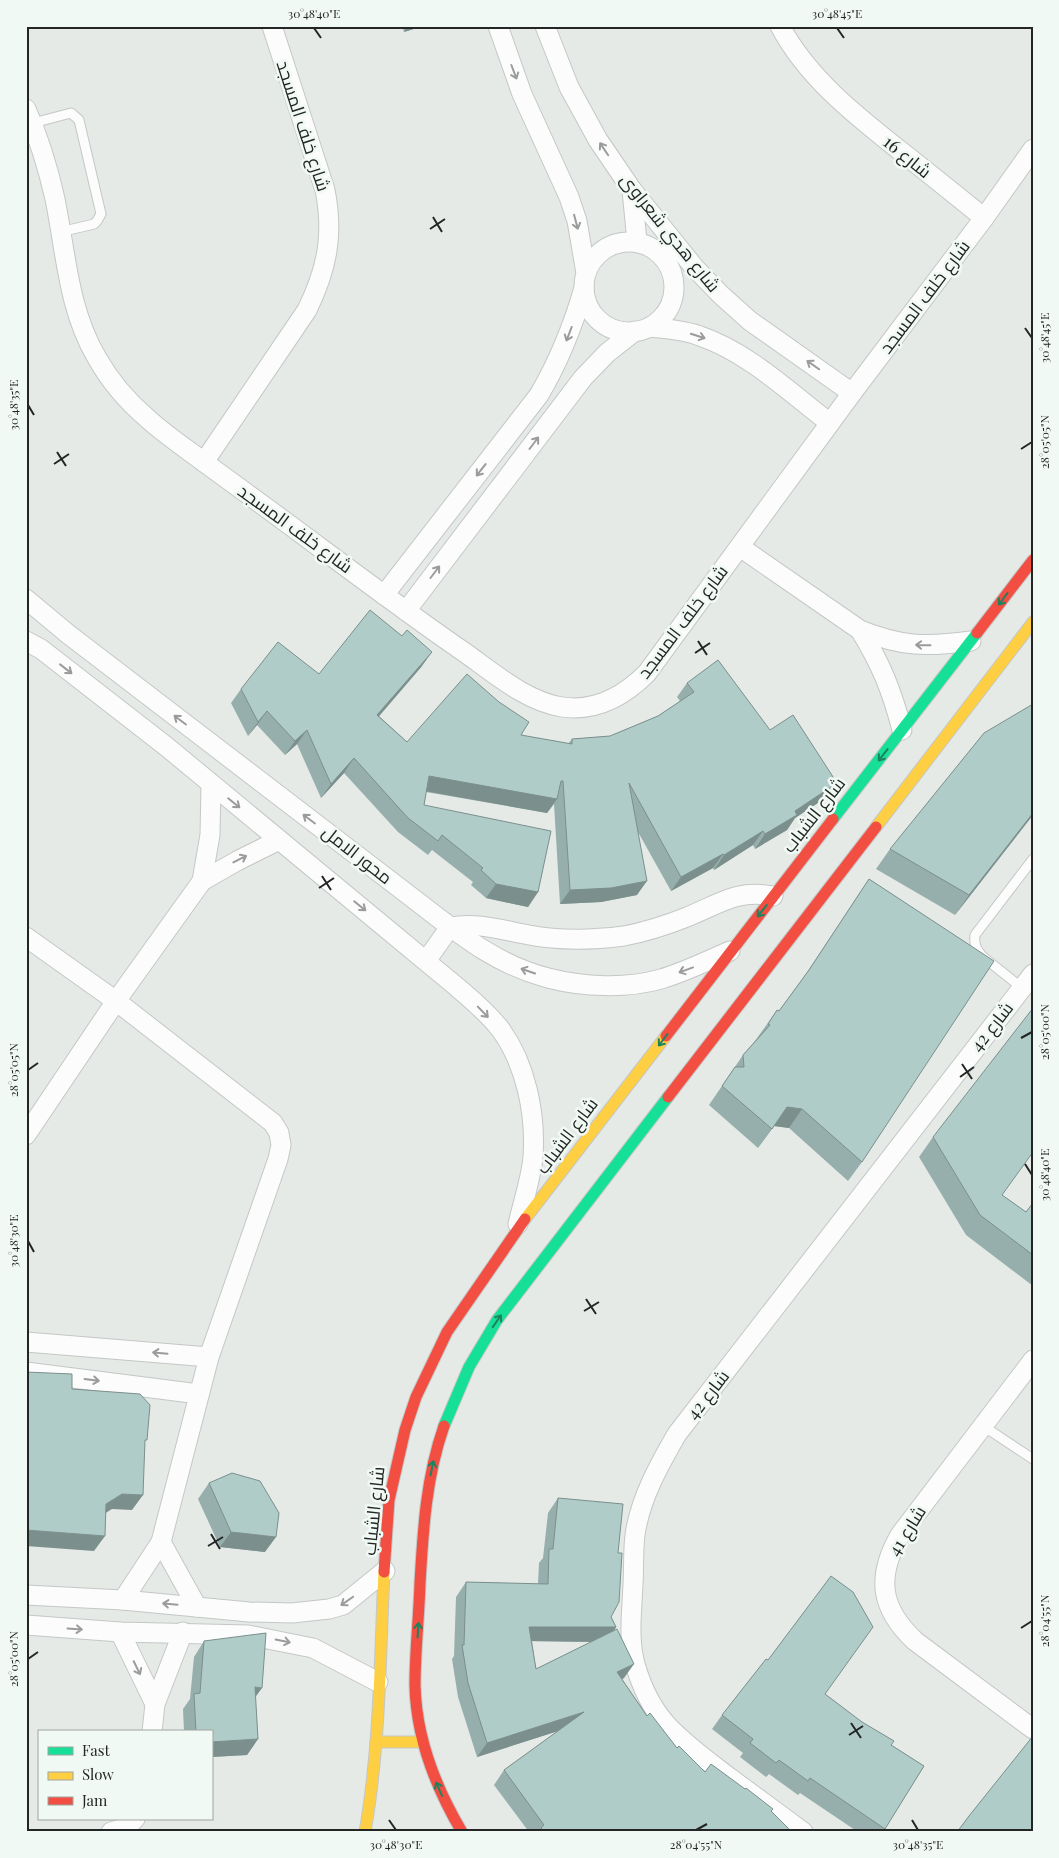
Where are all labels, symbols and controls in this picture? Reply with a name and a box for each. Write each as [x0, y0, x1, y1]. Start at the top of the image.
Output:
text: 30°48'40"E [288, 5, 340, 21]
text: 30°48'45"E [812, 5, 862, 21]
street label: شارع خلف المسجد [271, 57, 336, 194]
one-way arrow [510, 64, 519, 80]
street label: شارع 16 [878, 129, 937, 184]
one-way arrow [599, 142, 609, 156]
street label: شارع هدي شعراوى [613, 168, 726, 299]
one-way arrow [572, 213, 582, 229]
street label: شارع خلف المسجد [874, 235, 976, 359]
text: 30°48'45"E [1036, 313, 1052, 363]
one-way arrow [564, 326, 573, 341]
one-way arrow [690, 331, 706, 341]
one-way arrow [806, 360, 820, 370]
text: 30°48'35"E [5, 380, 21, 430]
text: 28°05'05"N [1036, 414, 1052, 469]
one-way arrow [529, 436, 539, 450]
one-way arrow [475, 463, 486, 476]
street label: شارع خلف المسجد [233, 478, 358, 579]
street label: شارع خلف المسجد [632, 560, 734, 684]
one-way arrow [430, 566, 441, 579]
one-way arrow [998, 592, 1008, 606]
one-way arrow [915, 641, 931, 650]
one-way arrow [59, 664, 73, 674]
one-way arrow [173, 715, 187, 725]
one-way arrow [877, 748, 888, 761]
street label: شارع الشباب [776, 772, 851, 858]
one-way arrow [227, 798, 240, 809]
one-way arrow [303, 813, 316, 824]
street label: محور الامل [318, 819, 398, 889]
one-way arrow [232, 854, 247, 863]
one-way arrow [353, 901, 366, 912]
one-way arrow [756, 904, 767, 917]
one-way arrow [520, 966, 536, 975]
one-way arrow [679, 966, 695, 975]
street label: شارع 42 [964, 997, 1019, 1057]
text: 28°05'00"N [1036, 1003, 1052, 1060]
one-way arrow [477, 1005, 489, 1017]
one-way arrow [657, 1033, 668, 1046]
text: 28°05'05"N [5, 1042, 21, 1097]
street label: شارع الشباب [530, 1092, 604, 1179]
text: 30°48'40"E [1036, 1149, 1052, 1201]
text: 30°48'30"E [5, 1215, 21, 1267]
one-way arrow [492, 1314, 502, 1328]
one-way arrow [153, 1349, 169, 1358]
street label: شارع 42 [680, 1365, 735, 1425]
one-way arrow [84, 1375, 100, 1385]
one-way arrow [428, 1461, 437, 1477]
street label: شارع الشباب [356, 1465, 391, 1557]
street label: شارع 41 [881, 1501, 932, 1561]
text: 28°04'55"N [1036, 1594, 1052, 1647]
one-way arrow [340, 1596, 354, 1606]
one-way arrow [162, 1600, 178, 1609]
one-way arrow [413, 1622, 422, 1638]
one-way arrow [67, 1624, 83, 1633]
text: 28°05'00"N [5, 1630, 21, 1687]
one-way arrow [275, 1637, 291, 1647]
one-way arrow [133, 1660, 142, 1675]
legend [38, 1730, 212, 1820]
text: Fast [82, 1740, 111, 1760]
text: Slow [82, 1764, 114, 1784]
one-way arrow [434, 1782, 444, 1797]
text: Jam [81, 1790, 108, 1810]
text: 30°48'30"E [370, 1836, 422, 1852]
text: 28°04'55"N [670, 1836, 723, 1852]
text: 30°48'35"E [893, 1836, 943, 1852]

